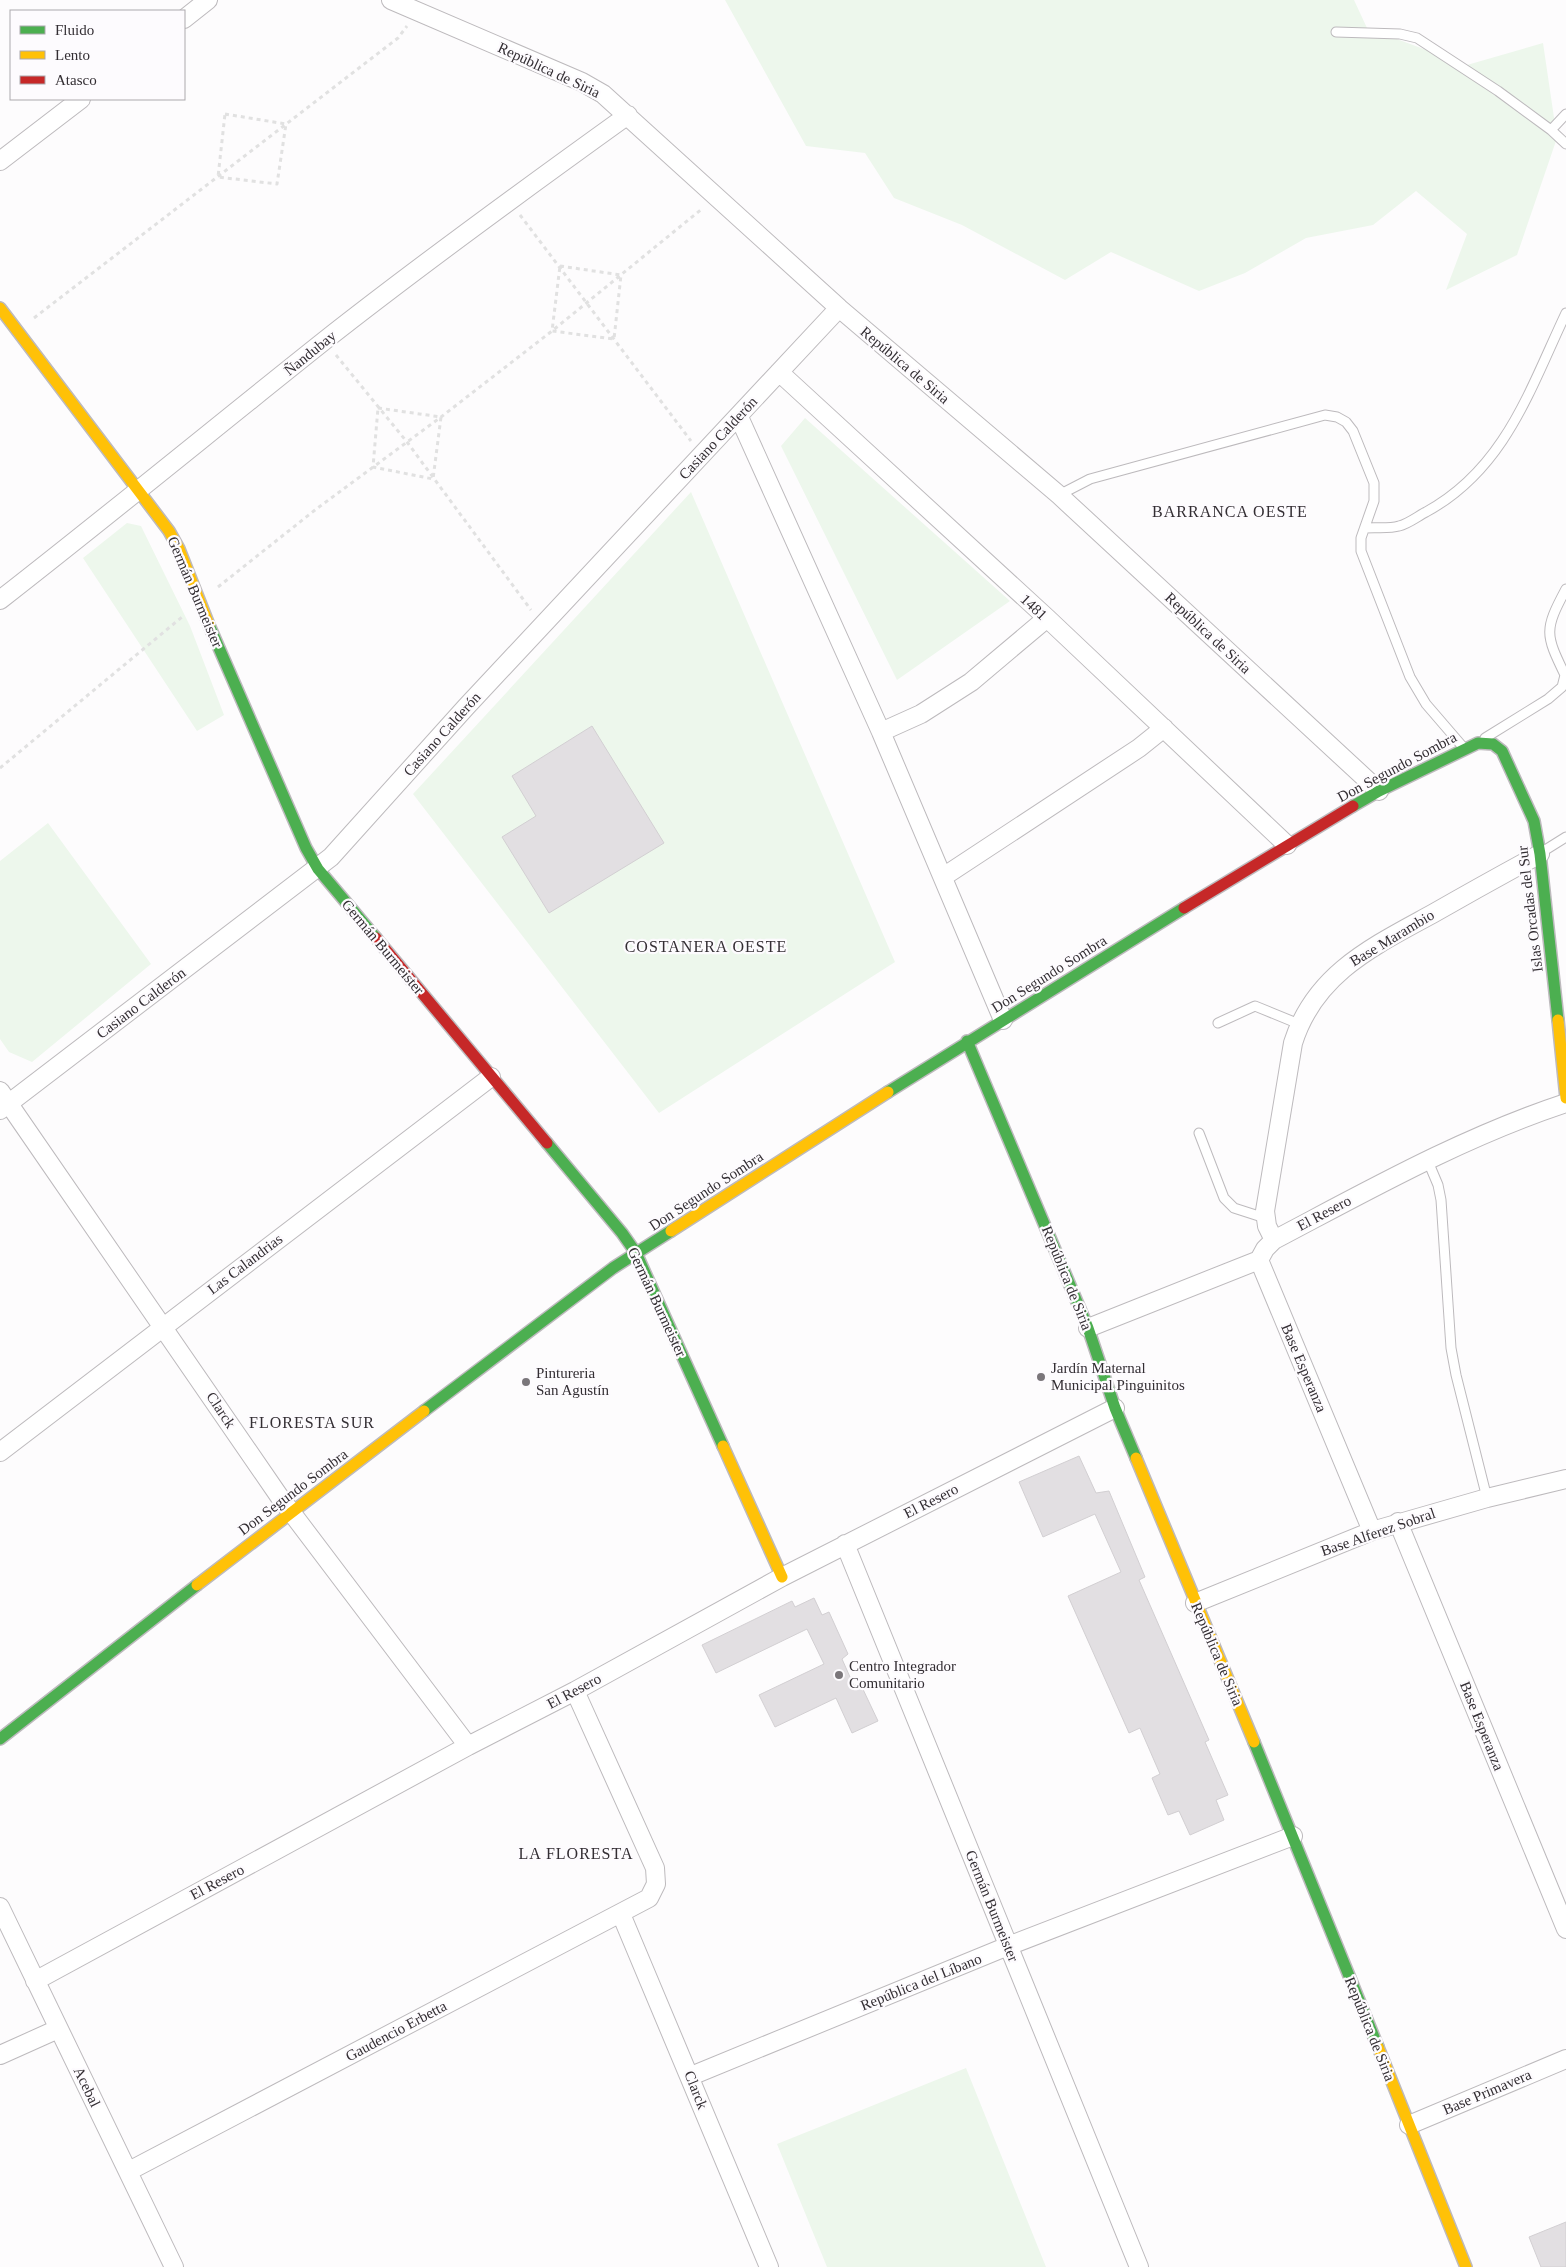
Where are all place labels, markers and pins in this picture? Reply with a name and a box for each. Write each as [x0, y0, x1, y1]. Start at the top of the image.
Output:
place label: Jardín Maternal Municipal Pinguinitos [1051, 1360, 1185, 1393]
place label: Pintureria San Agustín [536, 1365, 609, 1398]
marker: Jardín Maternal Municipal Pinguinitos [1035, 1371, 1047, 1383]
marker: Pintureria San Agustín [520, 1376, 532, 1388]
place label: Centro Integrador Comunitario [849, 1658, 956, 1691]
marker: Centro Integrador Comunitario [833, 1669, 845, 1681]

